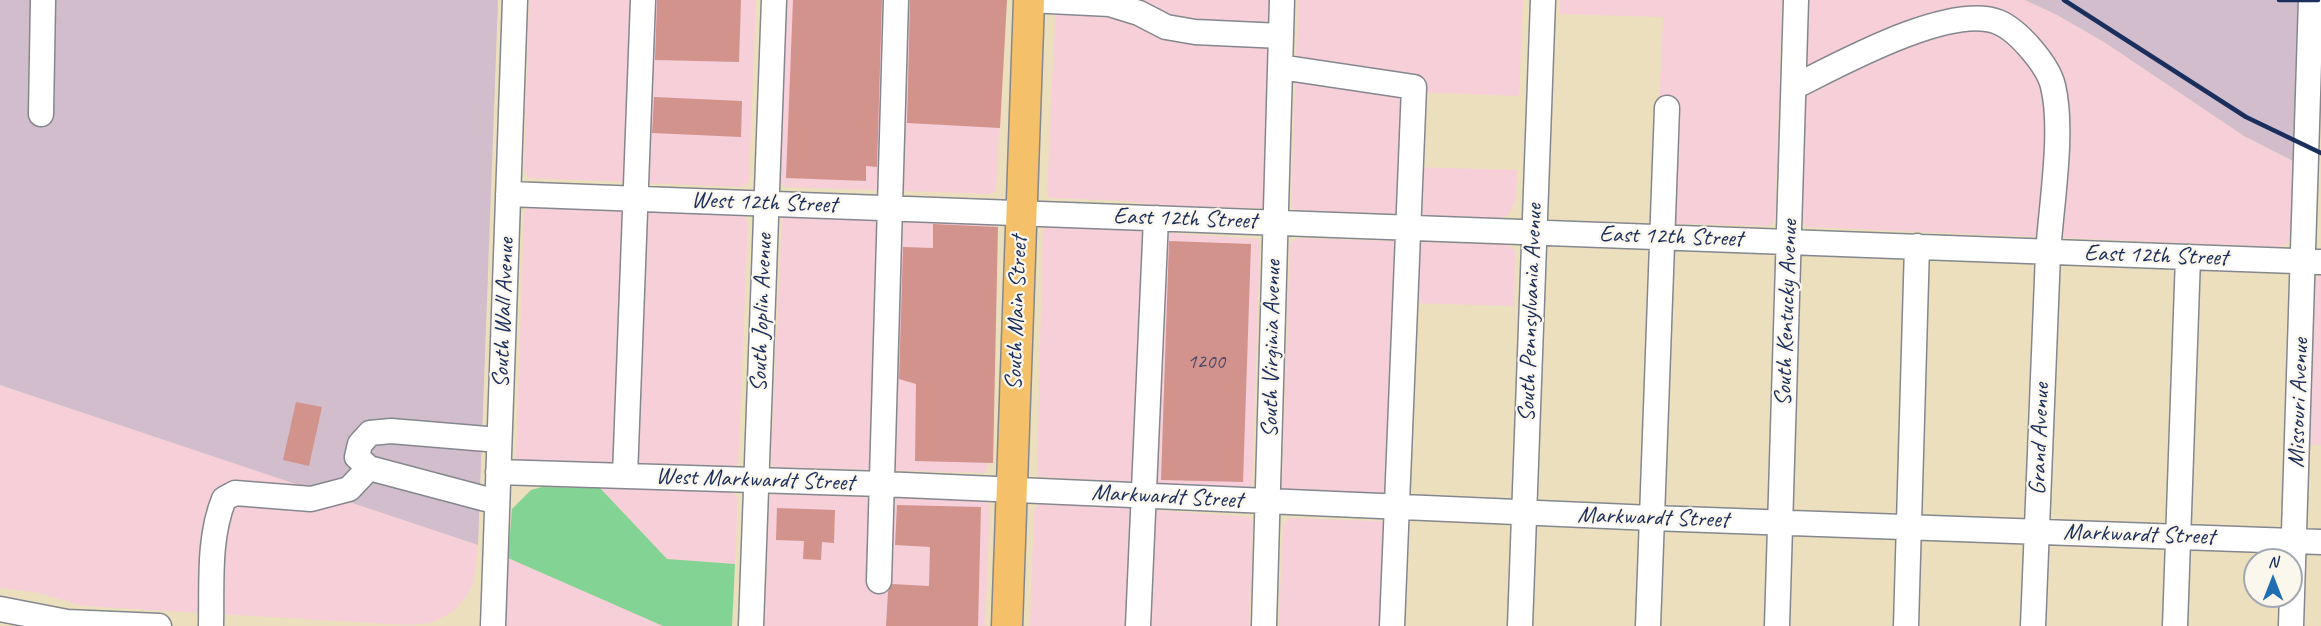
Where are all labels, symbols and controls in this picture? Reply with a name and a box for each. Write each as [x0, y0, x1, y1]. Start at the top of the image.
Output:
street label: West 12th Street [691, 186, 837, 220]
street label: East 12th Street [1113, 202, 1257, 236]
street label: South Pennsylvania Avenue [1513, 203, 1549, 423]
street label: South Kentucky Avenue [1769, 219, 1805, 407]
street label: East 12th Street [1599, 220, 1743, 254]
street label: South Joplin Avenue [745, 233, 779, 393]
street label: South Main Street [1000, 235, 1034, 391]
street label: South Wall Avenue [487, 237, 521, 389]
street label: East 12th Street [2084, 239, 2228, 273]
street label: South Virginia Avenue [1256, 260, 1288, 438]
street label: Missouri Avenue [2282, 338, 2316, 468]
house number: 1200 [1187, 349, 1225, 375]
street label: Grand Avenue [2024, 383, 2056, 495]
street label: West Markwardt Street [655, 462, 855, 498]
street label: Markwardt Street [1091, 479, 1243, 515]
street label: Markwardt Street [1577, 501, 1729, 535]
street label: Markwardt Street [2063, 518, 2215, 552]
north arrow [2243, 548, 2303, 608]
text: N [2268, 552, 2278, 572]

